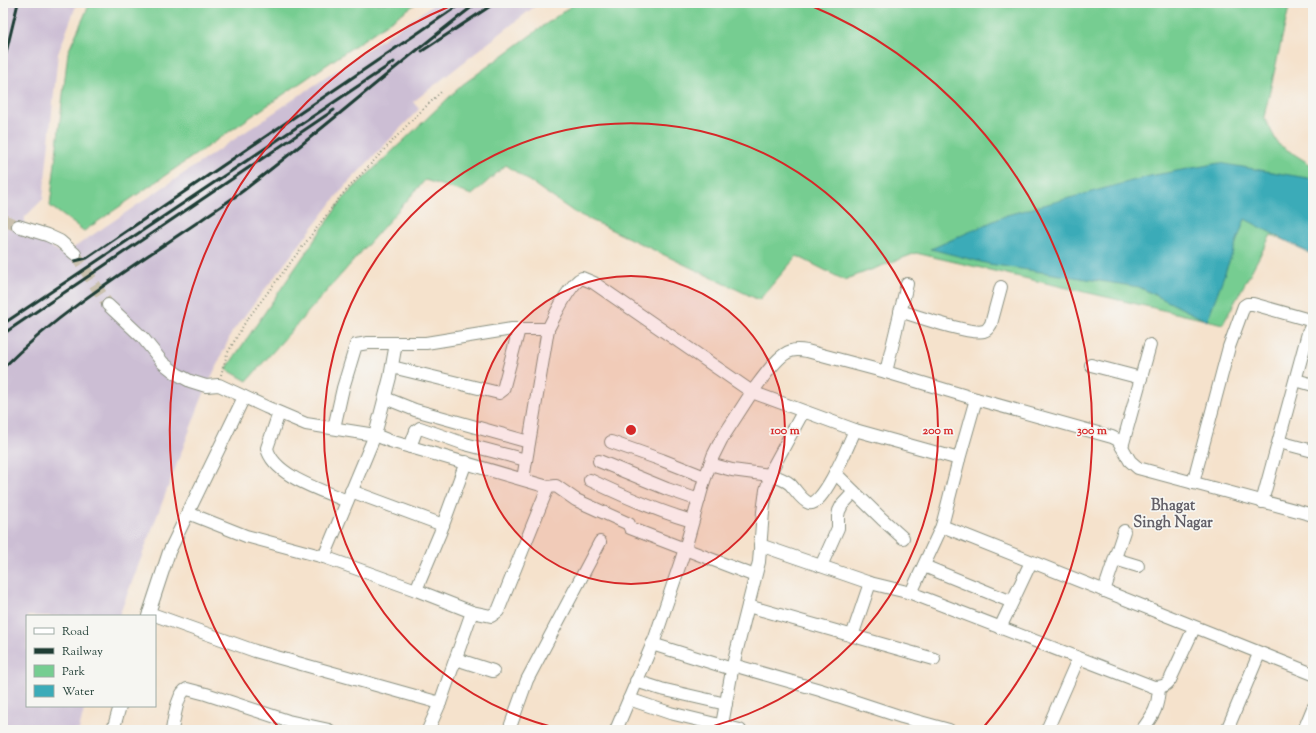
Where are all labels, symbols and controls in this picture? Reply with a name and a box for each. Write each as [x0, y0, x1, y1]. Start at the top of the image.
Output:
text: 100 m [769, 422, 800, 440]
text: 200 m [923, 422, 953, 440]
text: 300 m [1077, 422, 1107, 440]
centre of rings [624, 423, 638, 437]
district label: Bhagat Singh Nagar [1133, 496, 1213, 534]
legend [26, 615, 156, 707]
text: Road [62, 623, 89, 641]
text: Railway [62, 643, 103, 661]
text: Park [62, 663, 85, 681]
text: Water [62, 683, 95, 701]

